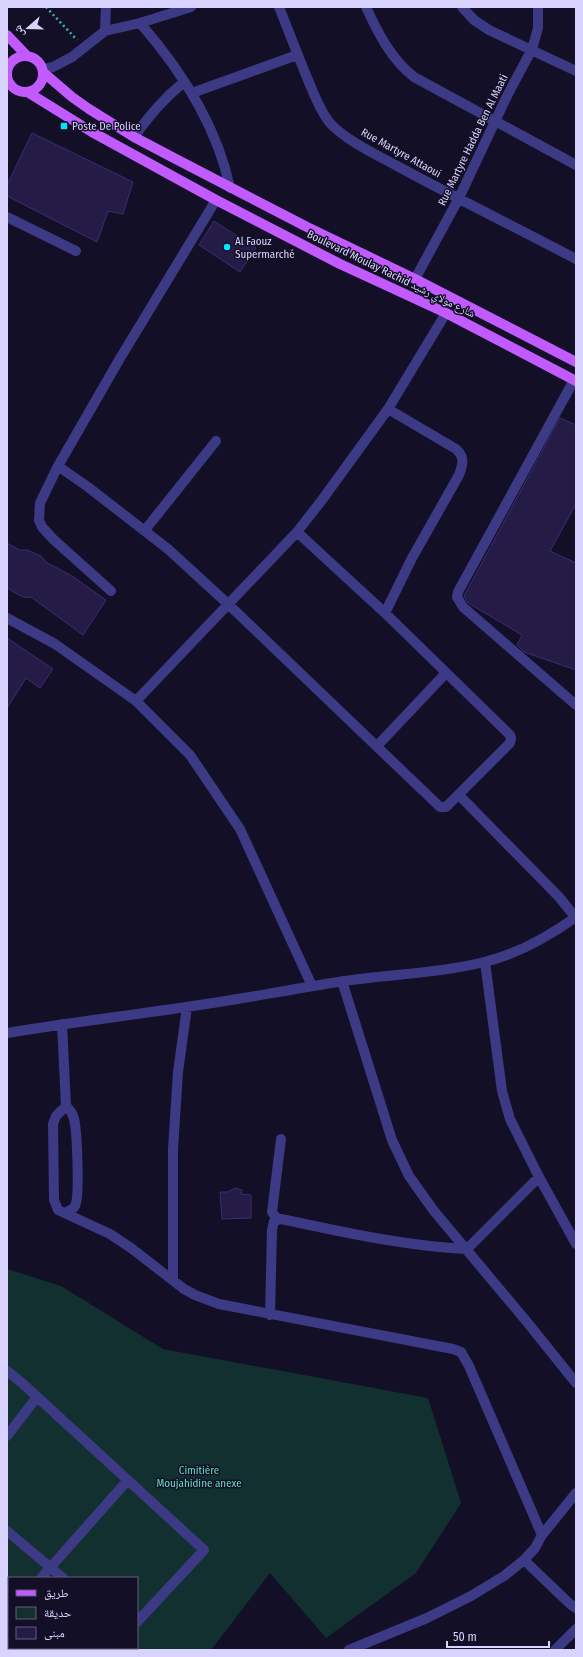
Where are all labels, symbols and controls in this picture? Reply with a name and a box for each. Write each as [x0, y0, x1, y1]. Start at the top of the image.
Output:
north arrow [8, 8, 48, 48]
text: ش [11, 23, 28, 39]
street label: Rue Martyre Hadda Ben Al Maati [435, 72, 511, 208]
place label: Poste De Police [72, 120, 141, 133]
marker: Poste De Police [59, 121, 69, 131]
street label: Rue Martyre Attaoui [359, 126, 443, 180]
street label: Boulevard Moulay Rachid شارع مولاي رشيد [304, 228, 477, 322]
place label: Al Faouz Supermarché [235, 235, 295, 261]
marker: Al Faouz Supermarché [222, 242, 232, 252]
park label: Cimitière Moujahidine anexe [156, 1464, 242, 1490]
legend [8, 1577, 138, 1649]
text: طريق [44, 1586, 69, 1600]
text: حديقة [44, 1606, 72, 1620]
scale bar [447, 1623, 549, 1649]
text: مبنى [44, 1626, 65, 1640]
text: 50 m [453, 1630, 477, 1644]

